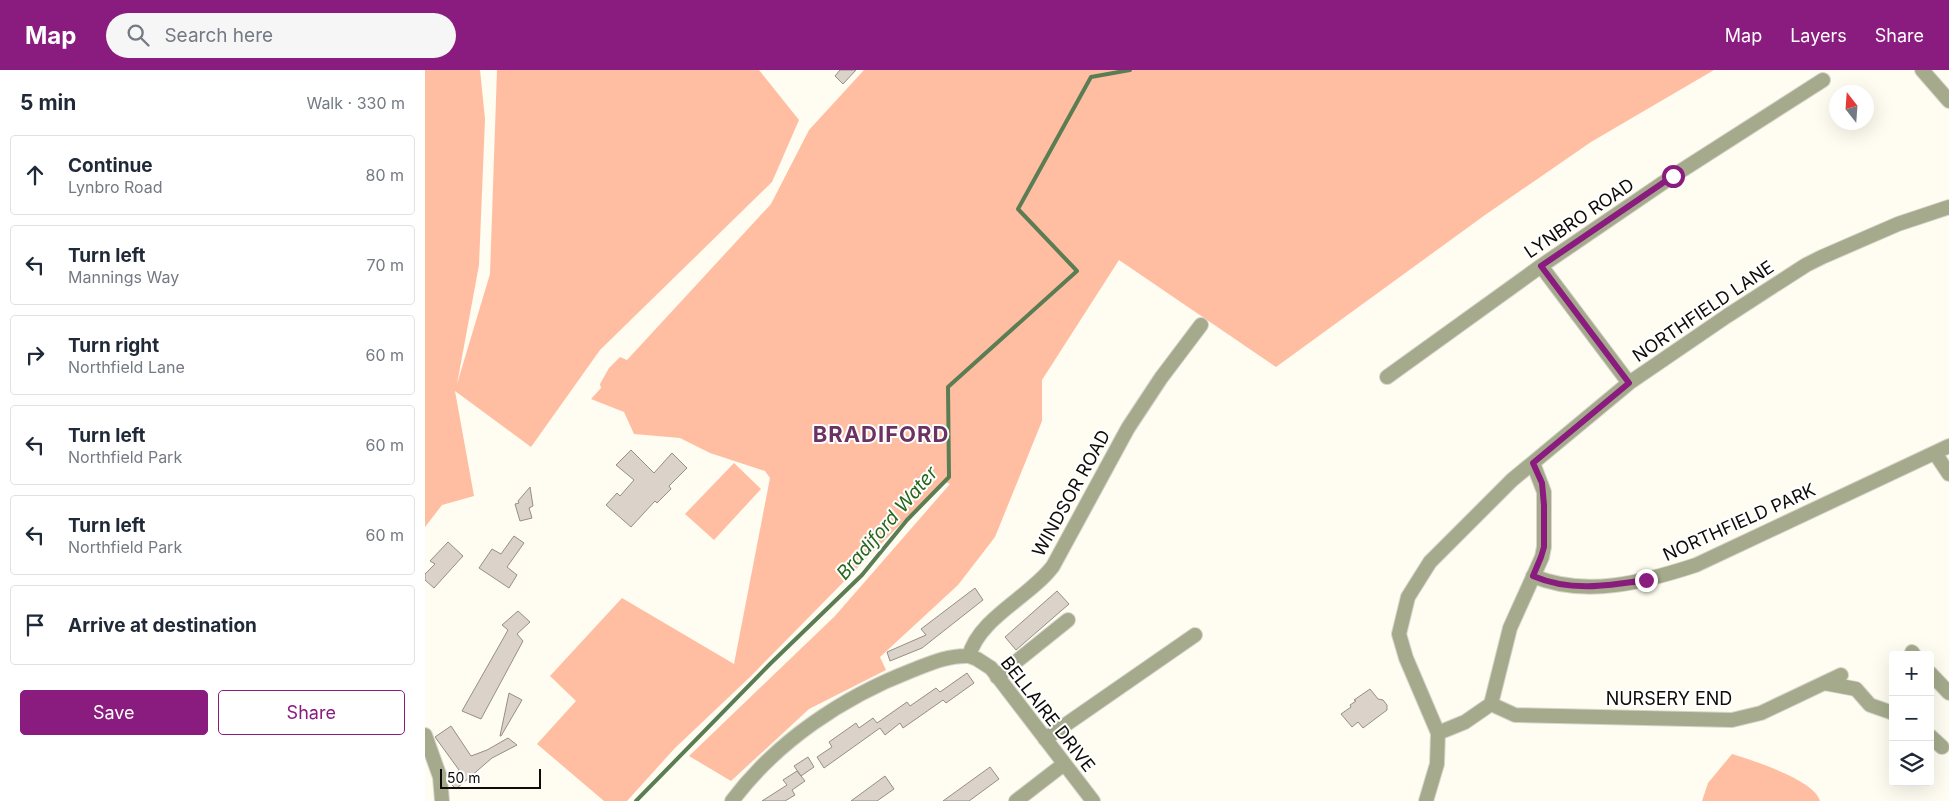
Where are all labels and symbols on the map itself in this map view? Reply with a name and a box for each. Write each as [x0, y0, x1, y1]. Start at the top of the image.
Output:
north arrow [1829, 85, 1874, 130]
route start [1662, 165, 1685, 188]
street label: LYNBRO ROAD [1520, 174, 1638, 262]
street label: NORTHFIELD LANE [1629, 256, 1777, 366]
district label: BRADIFORD [813, 421, 949, 447]
street label: WINDSOR ROAD [1028, 426, 1114, 560]
water label: Bradiford Water [832, 461, 943, 584]
street label: NORTHFIELD PARK [1660, 479, 1818, 565]
route end [1635, 569, 1658, 592]
street label: BELLAIRE DRIVE [997, 652, 1099, 776]
street label: NURSERY END [1606, 688, 1732, 709]
scale bar [440, 766, 541, 789]

